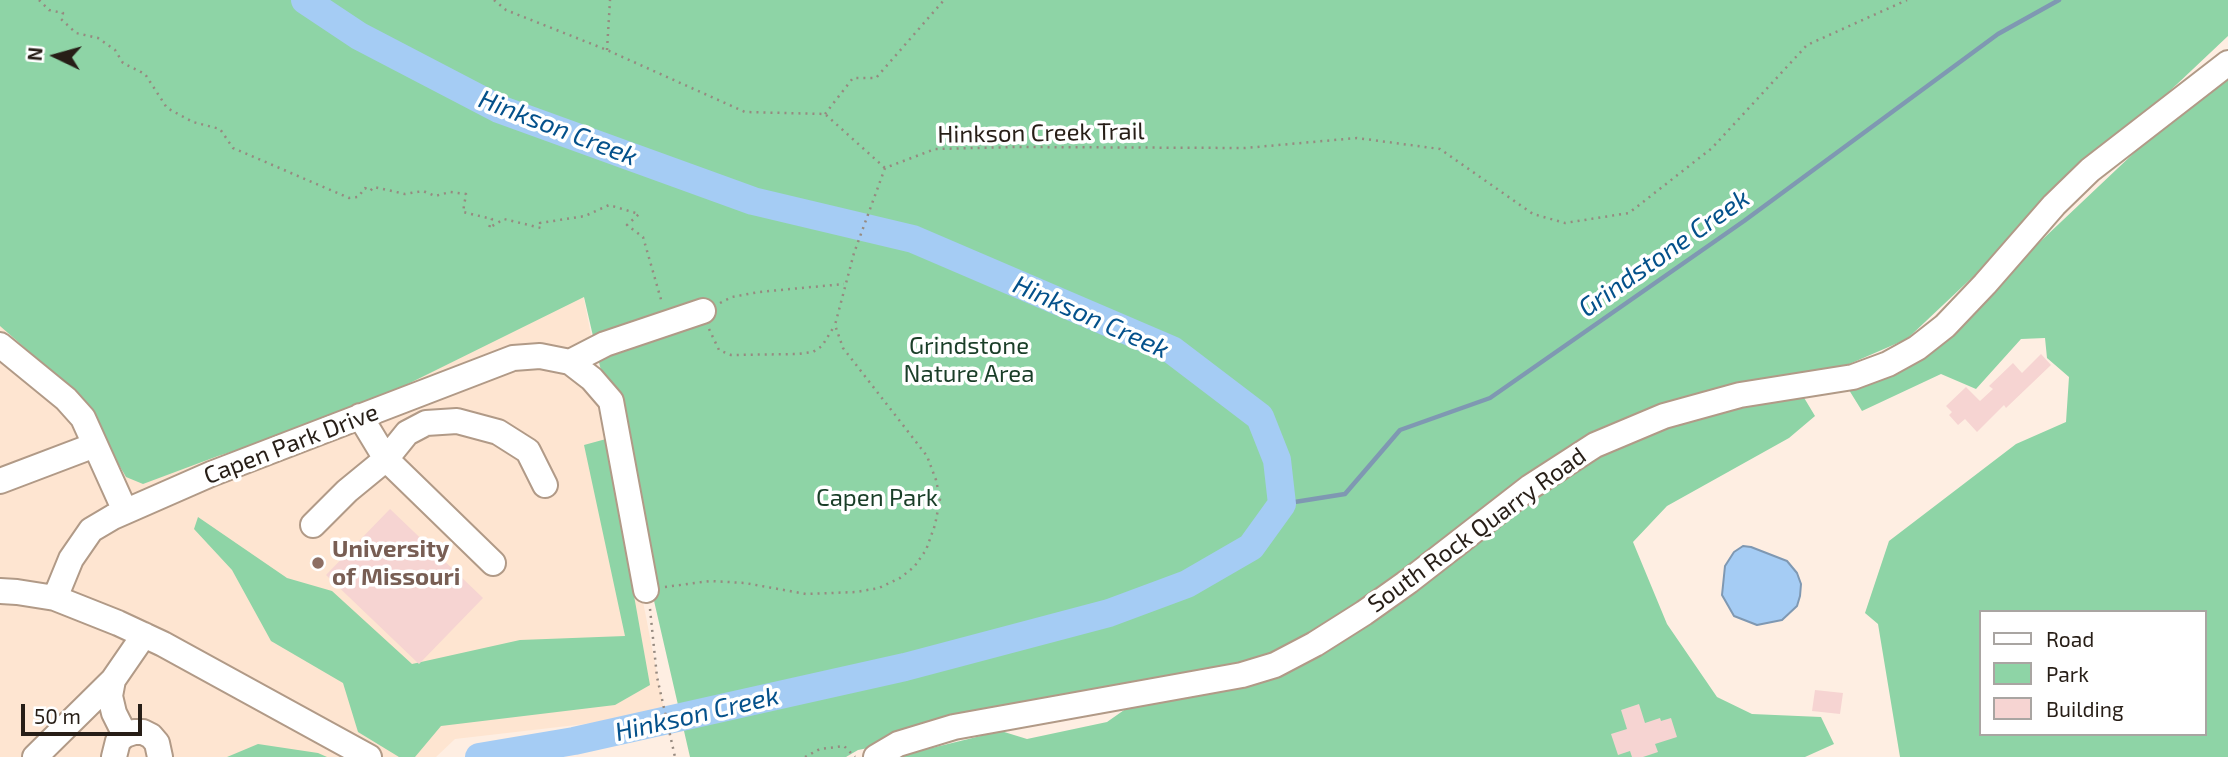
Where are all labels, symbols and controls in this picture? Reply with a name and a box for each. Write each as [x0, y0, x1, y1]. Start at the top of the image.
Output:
north arrow [21, 21, 91, 91]
text: N [23, 46, 47, 62]
water label: Hinkson Creek [474, 83, 642, 173]
street label: Hinkson Creek Trail [937, 117, 1145, 149]
water label: Grindstone Creek [1572, 182, 1756, 324]
water label: Hinkson Creek [1008, 269, 1174, 365]
park label: Grindstone Nature Area [904, 332, 1034, 388]
street label: Capen Park Drive [200, 398, 382, 490]
street label: South Rock Quarry Road [1362, 441, 1592, 619]
park label: Capen Park [816, 484, 938, 512]
place label: University of Missouri [332, 535, 460, 591]
marker: University of Missouri [310, 555, 326, 571]
legend [1980, 610, 2207, 736]
text: Road [2046, 626, 2094, 651]
text: Park [2046, 661, 2089, 686]
water label: Hinkson Creek [612, 680, 782, 748]
scale bar [24, 690, 145, 734]
text: Building [2046, 696, 2124, 721]
text: 50 m [34, 703, 81, 728]

